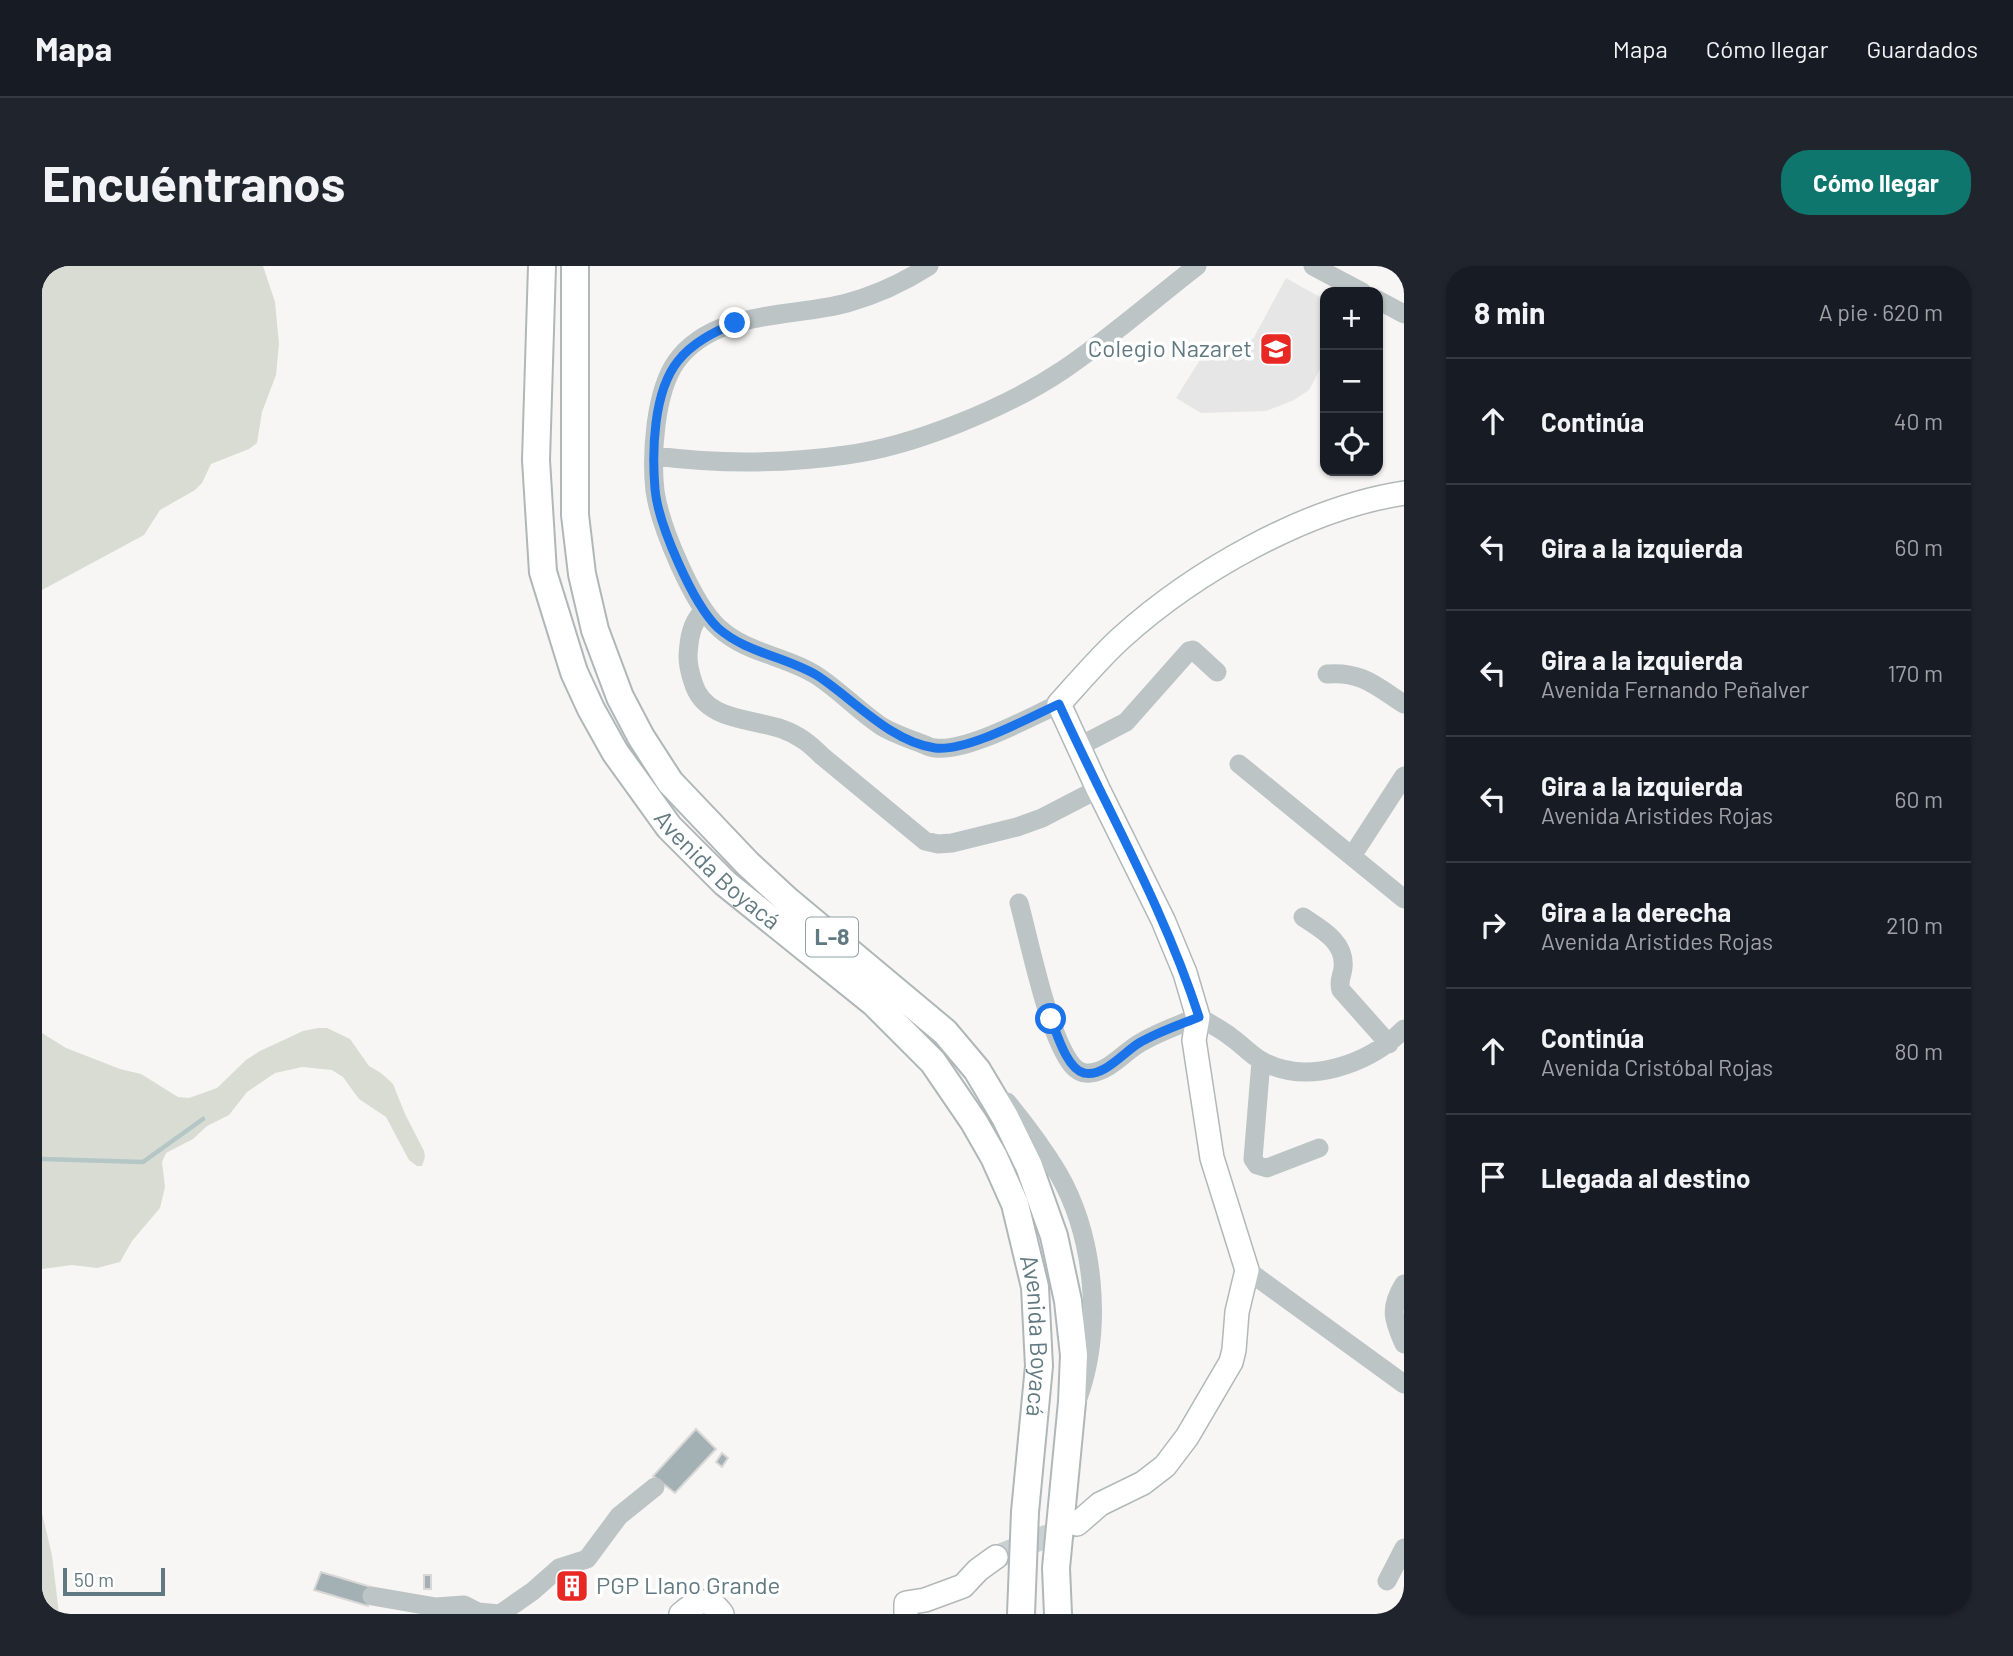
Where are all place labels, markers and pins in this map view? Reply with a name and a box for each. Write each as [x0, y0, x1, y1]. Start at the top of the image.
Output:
school or university icon: Colegio Nazaret [1257, 330, 1295, 368]
place label: Colegio Nazaret [1088, 333, 1252, 362]
building icon: PGP Llano Grande [553, 1567, 591, 1605]
place label: PGP Llano Grande [596, 1570, 780, 1599]

